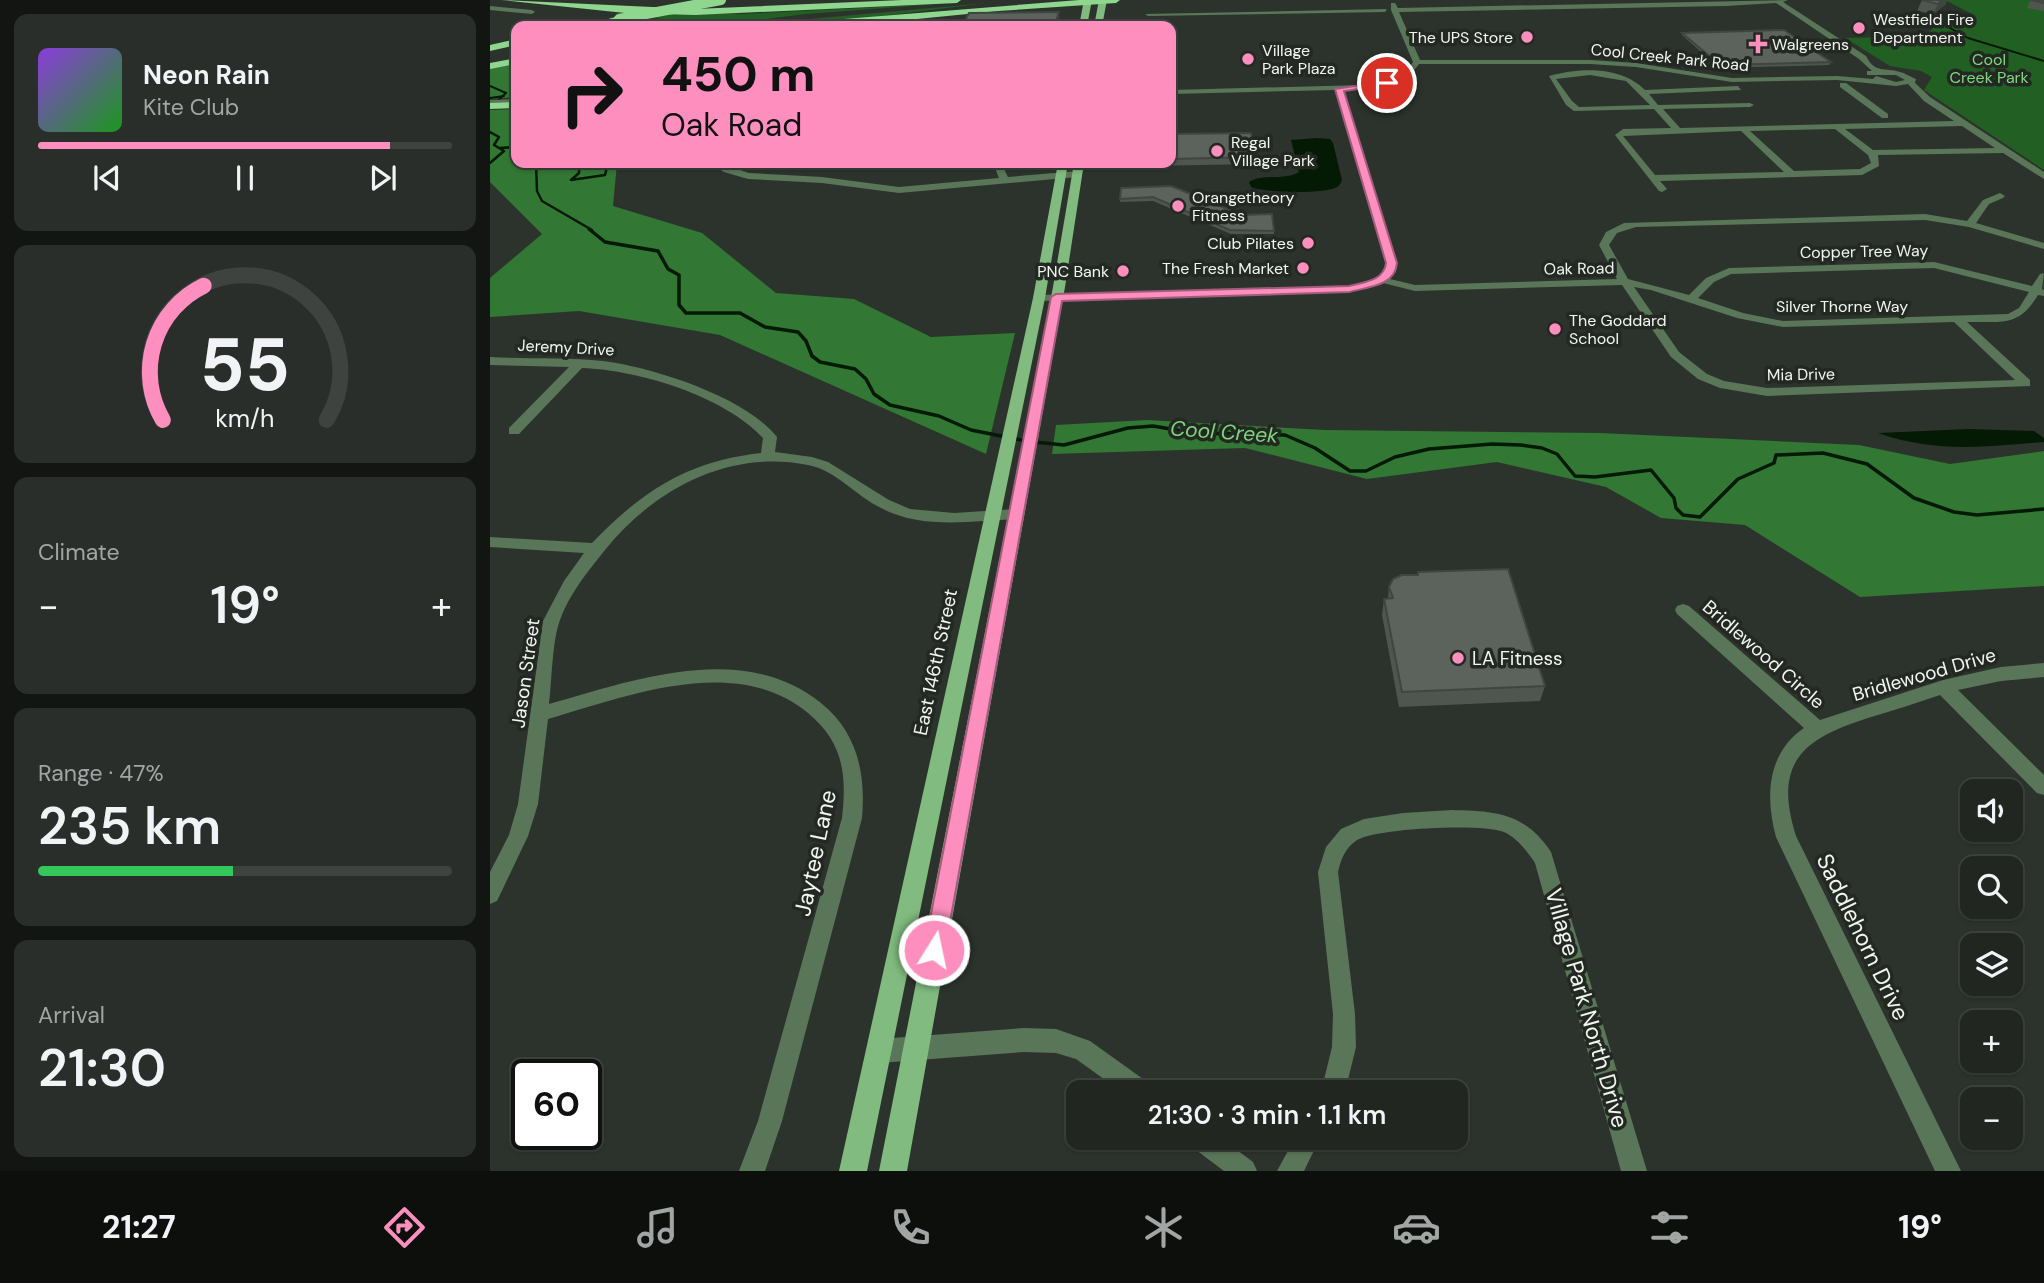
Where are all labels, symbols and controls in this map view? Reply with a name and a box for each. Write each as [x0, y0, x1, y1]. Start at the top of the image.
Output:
place label: Westfield Fire Department [1873, 9, 1974, 48]
marker: Westfield Fire Department [1851, 20, 1867, 36]
place label: The UPS Store [1409, 27, 1513, 48]
marker: The UPS Store [1519, 29, 1535, 45]
place label: Walgreens [1772, 34, 1849, 55]
marker: Walgreens [1750, 36, 1766, 52]
street label: Cool Creek Park Road [1590, 39, 1750, 76]
place label: Village Park Plaza [1262, 40, 1335, 79]
text: 450 m [661, 42, 815, 106]
icon: right [546, 49, 637, 140]
park label: Cool Creek Park [1949, 49, 2029, 88]
marker: Village Park Plaza [1240, 51, 1256, 67]
pin [1357, 53, 1417, 113]
text: Neon Rain [143, 58, 270, 92]
icon: arrive [1368, 64, 1406, 102]
text: Kite Club [143, 92, 239, 122]
text: Oak Road [661, 104, 802, 146]
place label: Regal Village Park [1231, 132, 1315, 171]
marker: Regal Village Park [1209, 143, 1225, 159]
icon: previous [88, 159, 126, 197]
icon: pause [226, 159, 264, 197]
icon: next [364, 159, 402, 197]
place label: Orangetheory Fitness [1192, 187, 1295, 226]
marker: Orangetheory Fitness [1170, 198, 1186, 214]
place label: Club Pilates [1207, 233, 1294, 254]
marker: Club Pilates [1300, 235, 1316, 251]
street label: Copper Tree Way [1800, 240, 1928, 263]
street label: Oak Road [1544, 257, 1615, 280]
place label: The Fresh Market [1162, 258, 1289, 279]
marker: The Fresh Market [1295, 260, 1311, 276]
place label: PNC Bank [1037, 261, 1109, 282]
marker: PNC Bank [1115, 263, 1131, 279]
street label: Silver Thorne Way [1776, 296, 1908, 317]
place label: The Goddard School [1569, 310, 1667, 349]
text: 55 [200, 319, 290, 414]
marker: The Goddard School [1547, 321, 1563, 337]
street label: Jeremy Drive [517, 334, 615, 361]
street label: Mia Drive [1767, 363, 1835, 386]
text: km/h [215, 402, 275, 435]
water label: Cool Creek [1169, 414, 1279, 450]
text: Climate [38, 537, 120, 567]
text: 19° [210, 571, 280, 639]
text: − [38, 581, 59, 631]
text: + [431, 581, 452, 631]
street label: East 146th Street [908, 586, 963, 738]
street label: Bridlewood Circle [1697, 594, 1830, 714]
street label: Jason Street [505, 617, 546, 730]
street label: Bridlewood Drive [1849, 642, 1999, 707]
place label: LA Fitness [1472, 646, 1563, 671]
marker: LA Fitness [1450, 650, 1466, 666]
text: Range · 47% [38, 758, 164, 788]
map controls [1960, 779, 2023, 1150]
button: sound [1960, 779, 2023, 842]
street label: Jaytee Lane [787, 787, 843, 919]
text: 235 km [38, 792, 221, 860]
street label: Saddlehorn Drive [1810, 849, 1916, 1025]
button: search [1960, 856, 2023, 919]
street label: Village Park North Drive [1538, 885, 1636, 1131]
position arrow [897, 913, 971, 987]
button: layers [1960, 933, 2023, 996]
text: Arrival [38, 1000, 105, 1030]
button: + [1960, 1010, 2023, 1073]
text: 21:30 [38, 1034, 166, 1102]
speed limit sign: 60 [511, 1059, 602, 1150]
button: − [1960, 1087, 2023, 1150]
text: 21:30 · 3 min · 1.1 km [1148, 1098, 1386, 1132]
icon: directions [380, 1203, 429, 1252]
icon: music [633, 1203, 682, 1252]
icon: phone [886, 1203, 935, 1252]
icon: climate [1139, 1203, 1188, 1252]
icon: car [1392, 1203, 1441, 1252]
icon: filters [1645, 1203, 1694, 1252]
text: 21:27 [102, 1206, 176, 1248]
text: 19° [1898, 1206, 1942, 1248]

